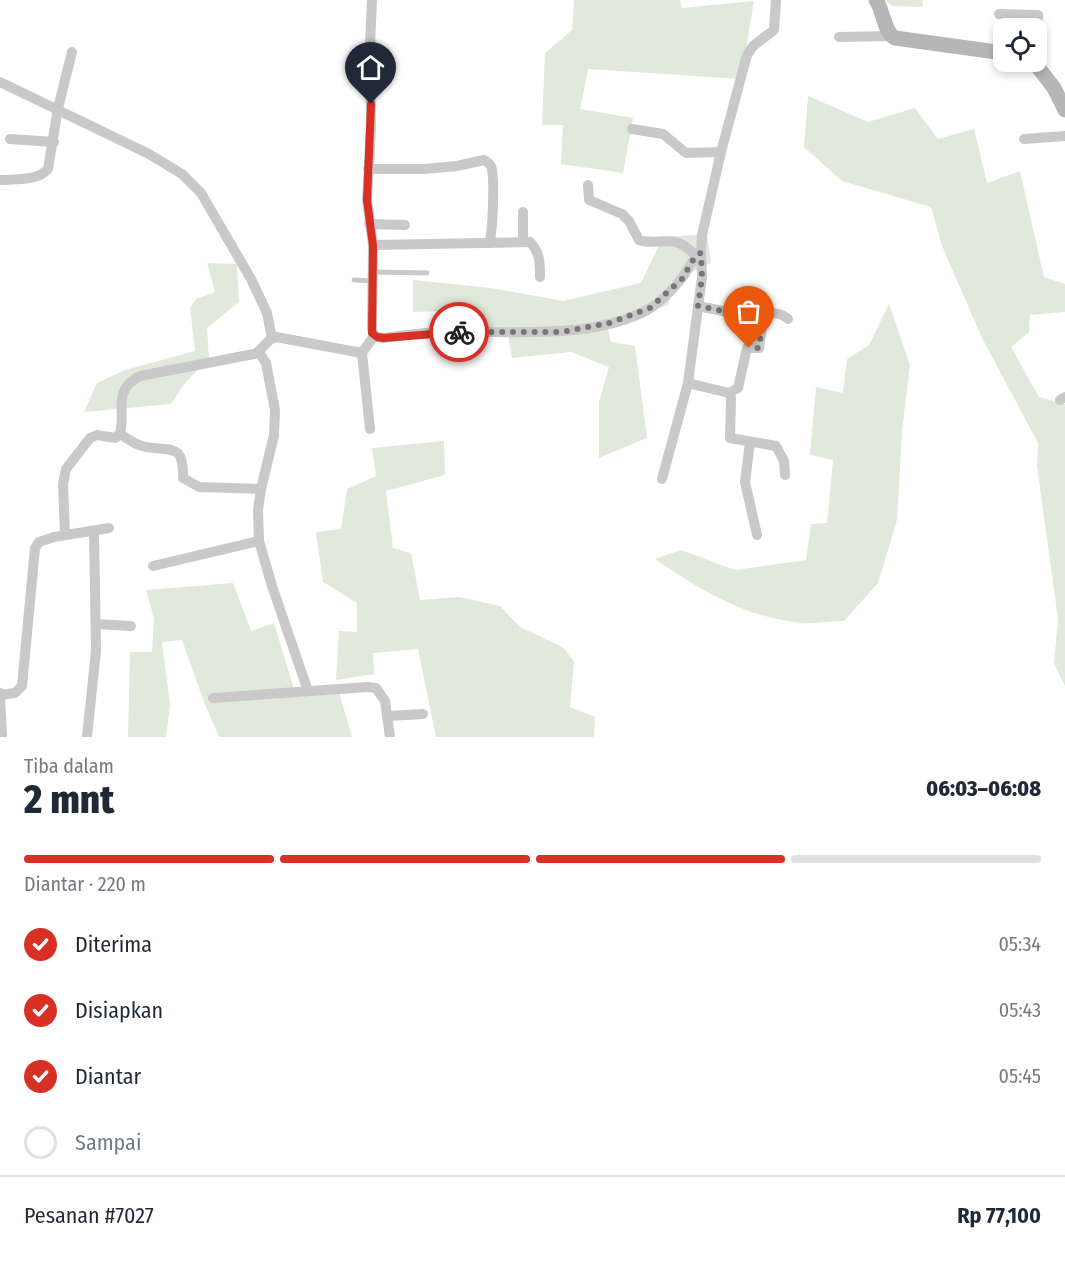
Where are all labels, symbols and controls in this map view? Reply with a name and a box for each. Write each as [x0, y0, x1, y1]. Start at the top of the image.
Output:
map controls [993, 18, 1047, 72]
button: locate [993, 18, 1047, 72]
pin [345, 42, 396, 104]
icon: home [354, 51, 387, 84]
pin [723, 286, 774, 348]
icon: bag [732, 295, 765, 328]
courier [429, 302, 489, 362]
icon: bike [443, 316, 476, 349]
text: Tiba dalam [24, 754, 114, 778]
text: 06:03–06:08 [926, 775, 1041, 802]
text: 2 mnt [24, 777, 114, 823]
text: Diantar · 220 m [24, 872, 146, 896]
icon: check [24, 928, 57, 961]
text: Diterima [75, 931, 152, 958]
text: 05:34 [998, 932, 1041, 956]
icon: check [24, 994, 57, 1027]
text: Disiapkan [75, 997, 163, 1024]
text: 05:43 [999, 998, 1041, 1022]
icon: check [24, 1060, 57, 1093]
text: Diantar [75, 1063, 141, 1090]
text: 05:45 [999, 1064, 1041, 1088]
text: Sampai [75, 1129, 141, 1156]
text: Pesanan #7027 [24, 1202, 154, 1229]
text: Rp 77,100 [957, 1202, 1041, 1229]

